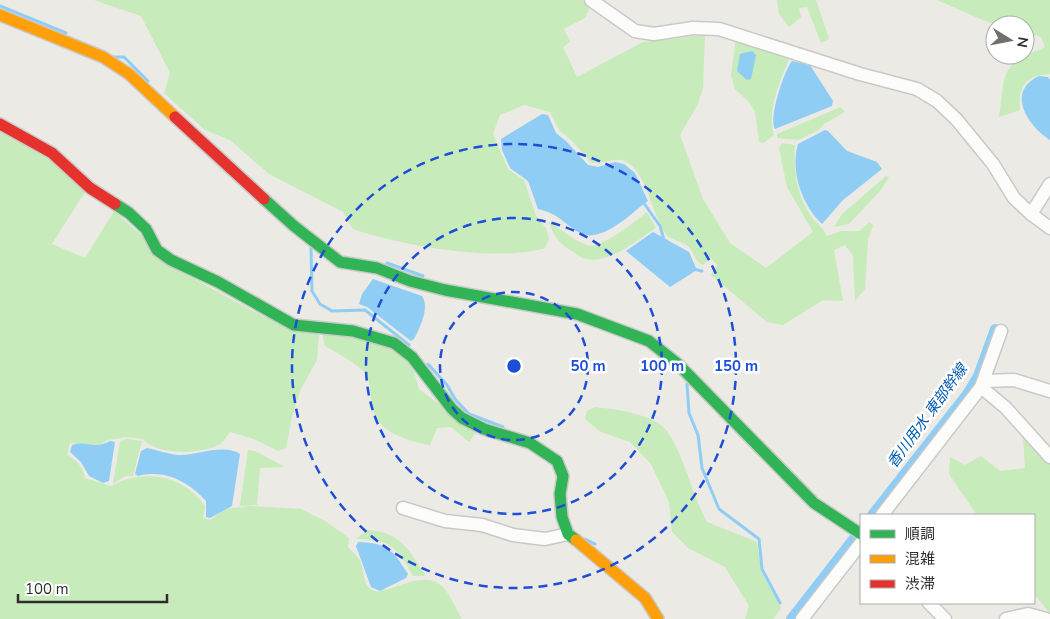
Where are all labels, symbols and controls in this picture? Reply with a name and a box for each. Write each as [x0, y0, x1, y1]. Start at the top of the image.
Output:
north arrow [985, 15, 1035, 65]
text: N [1012, 35, 1033, 49]
text: 50 m [570, 356, 606, 376]
text: 100 m [640, 356, 684, 376]
text: 150 m [714, 356, 758, 376]
centre of rings [505, 357, 523, 375]
water label: 香川用水 東部幹線 [883, 358, 973, 472]
legend [860, 514, 1035, 604]
text: 順調 [905, 524, 935, 544]
text: 混雑 [905, 549, 935, 569]
scale bar [18, 572, 166, 604]
text: 渋滞 [905, 574, 935, 594]
text: 100 m [25, 579, 69, 599]

